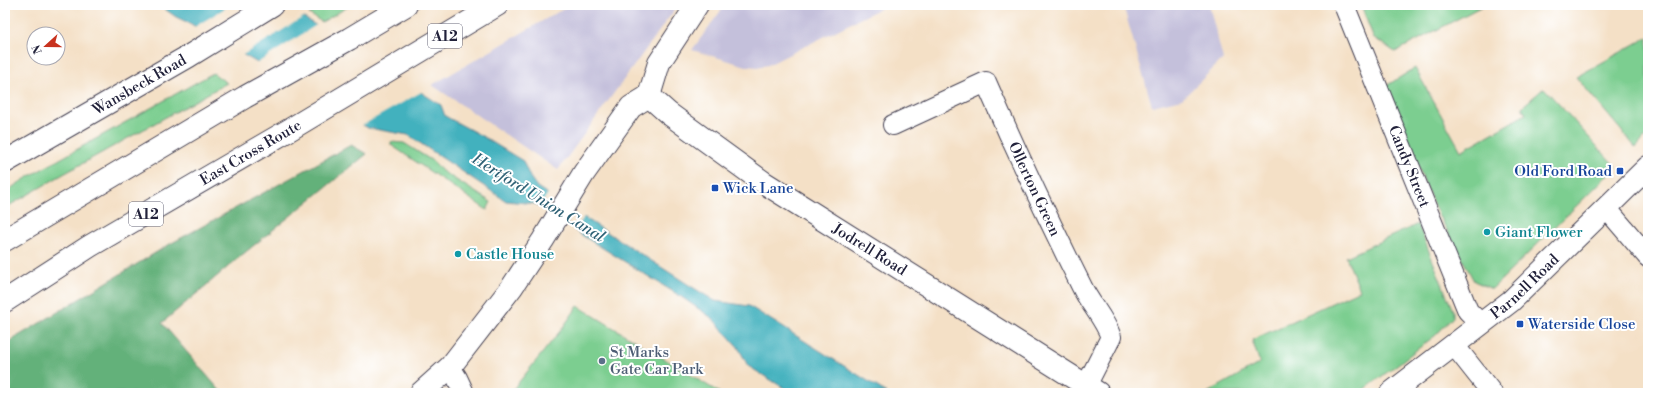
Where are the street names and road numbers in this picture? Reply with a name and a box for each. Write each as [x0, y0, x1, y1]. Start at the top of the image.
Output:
road number: A12 [428, 24, 462, 48]
street label: Wansbeck Road [88, 50, 190, 120]
street label: East Cross Route [197, 116, 305, 190]
street label: Candy Street [1384, 123, 1434, 211]
street label: Ollerton Green [1004, 139, 1065, 240]
road number: A12 [129, 202, 163, 226]
street label: Jodrell Road [828, 219, 910, 280]
street label: Parnell Road [1487, 250, 1564, 323]

